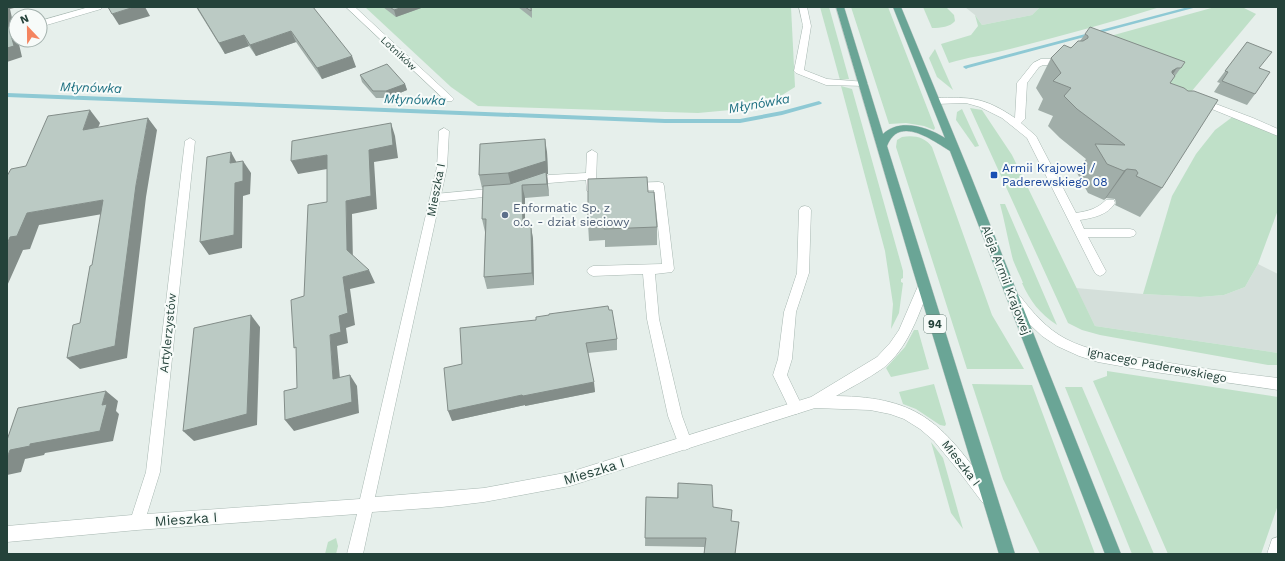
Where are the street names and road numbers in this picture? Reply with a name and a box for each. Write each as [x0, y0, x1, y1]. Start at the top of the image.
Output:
street label: Lotników [379, 34, 419, 73]
street label: Mieszka I [424, 162, 448, 218]
street label: Aleja Armii Krajowej [979, 223, 1033, 337]
street label: Artylerzystów [157, 292, 179, 374]
road number: 94 [924, 315, 946, 333]
street label: Ignacego Paderewskiego [1086, 345, 1228, 385]
street label: Mieszka I [939, 437, 983, 489]
street label: Mieszka I [562, 454, 626, 488]
street label: Mieszka I [154, 509, 218, 529]

